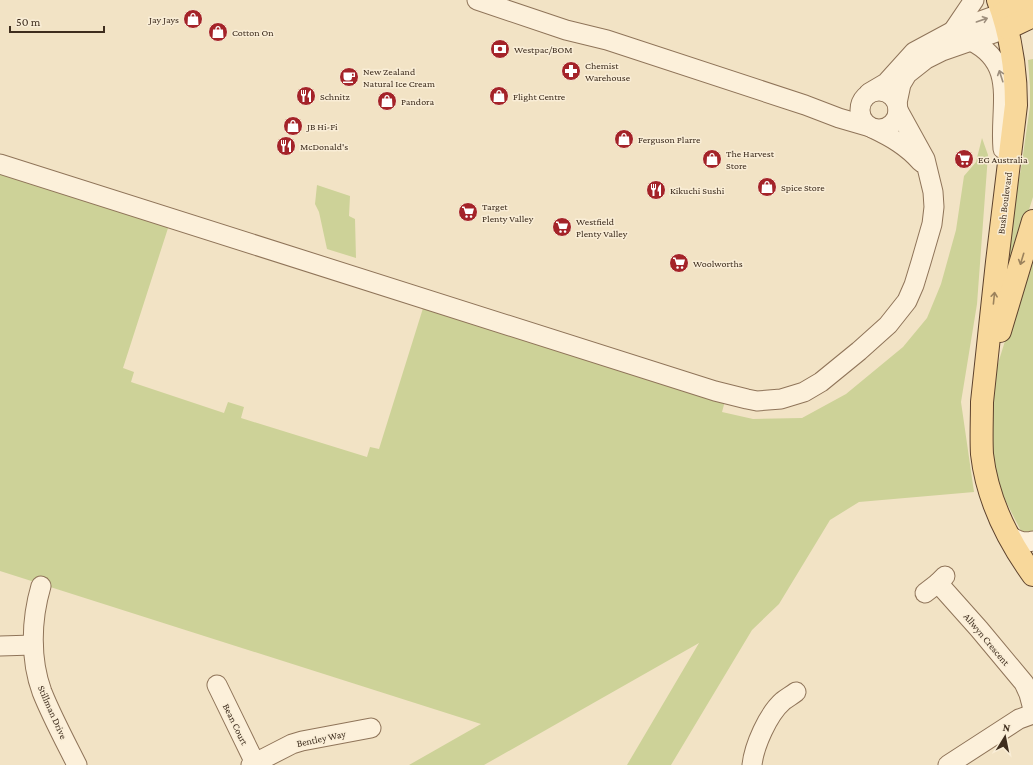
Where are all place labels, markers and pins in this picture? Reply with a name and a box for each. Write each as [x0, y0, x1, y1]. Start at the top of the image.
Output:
shop icon: Jay Jays [182, 8, 204, 30]
place label: Jay Jays [148, 14, 179, 25]
shop icon: Cotton On [207, 21, 229, 43]
place label: Cotton On [232, 27, 274, 38]
bank icon: Westpac/BOM [489, 38, 511, 60]
place label: Westpac/BOM [514, 44, 572, 55]
pharmacy icon: Chemist Warehouse [560, 60, 582, 82]
place label: Chemist Warehouse [585, 60, 631, 83]
cafe icon: New Zealand Natural Ice Cream [338, 66, 360, 88]
place label: New Zealand Natural Ice Cream [363, 66, 435, 89]
restaurant icon: Schnitz [295, 85, 317, 107]
shop icon: Flight Centre [488, 85, 510, 107]
shop icon: Pandora [376, 90, 398, 112]
place label: Schnitz [320, 91, 350, 102]
place label: Flight Centre [513, 91, 566, 102]
place label: Pandora [401, 96, 434, 107]
shop icon: JB Hi-Fi [282, 115, 304, 137]
place label: JB Hi-Fi [306, 121, 338, 132]
shop icon: Ferguson Plarre [613, 128, 635, 150]
place label: Ferguson Plarre [638, 134, 701, 145]
restaurant icon: McDonald's [275, 135, 297, 157]
place label: McDonald's [300, 141, 348, 152]
shop icon: The Harvest Store [701, 148, 723, 170]
place label: The Harvest Store [726, 148, 775, 171]
supermarket icon: EG Australia [953, 148, 975, 170]
place label: EG Australia [978, 154, 1028, 165]
shop icon: Spice Store [756, 176, 778, 198]
restaurant icon: Kikuchi Sushi [645, 179, 667, 201]
place label: Spice Store [781, 182, 825, 193]
place label: Kikuchi Sushi [670, 185, 725, 196]
supermarket icon: Target Plenty Valley [457, 201, 479, 223]
place label: Target Plenty Valley [482, 201, 534, 224]
supermarket icon: Westfield Plenty Valley [551, 216, 573, 238]
place label: Westfield Plenty Valley [576, 216, 628, 239]
supermarket icon: Woolworths [668, 252, 690, 274]
place label: Woolworths [693, 258, 743, 269]

